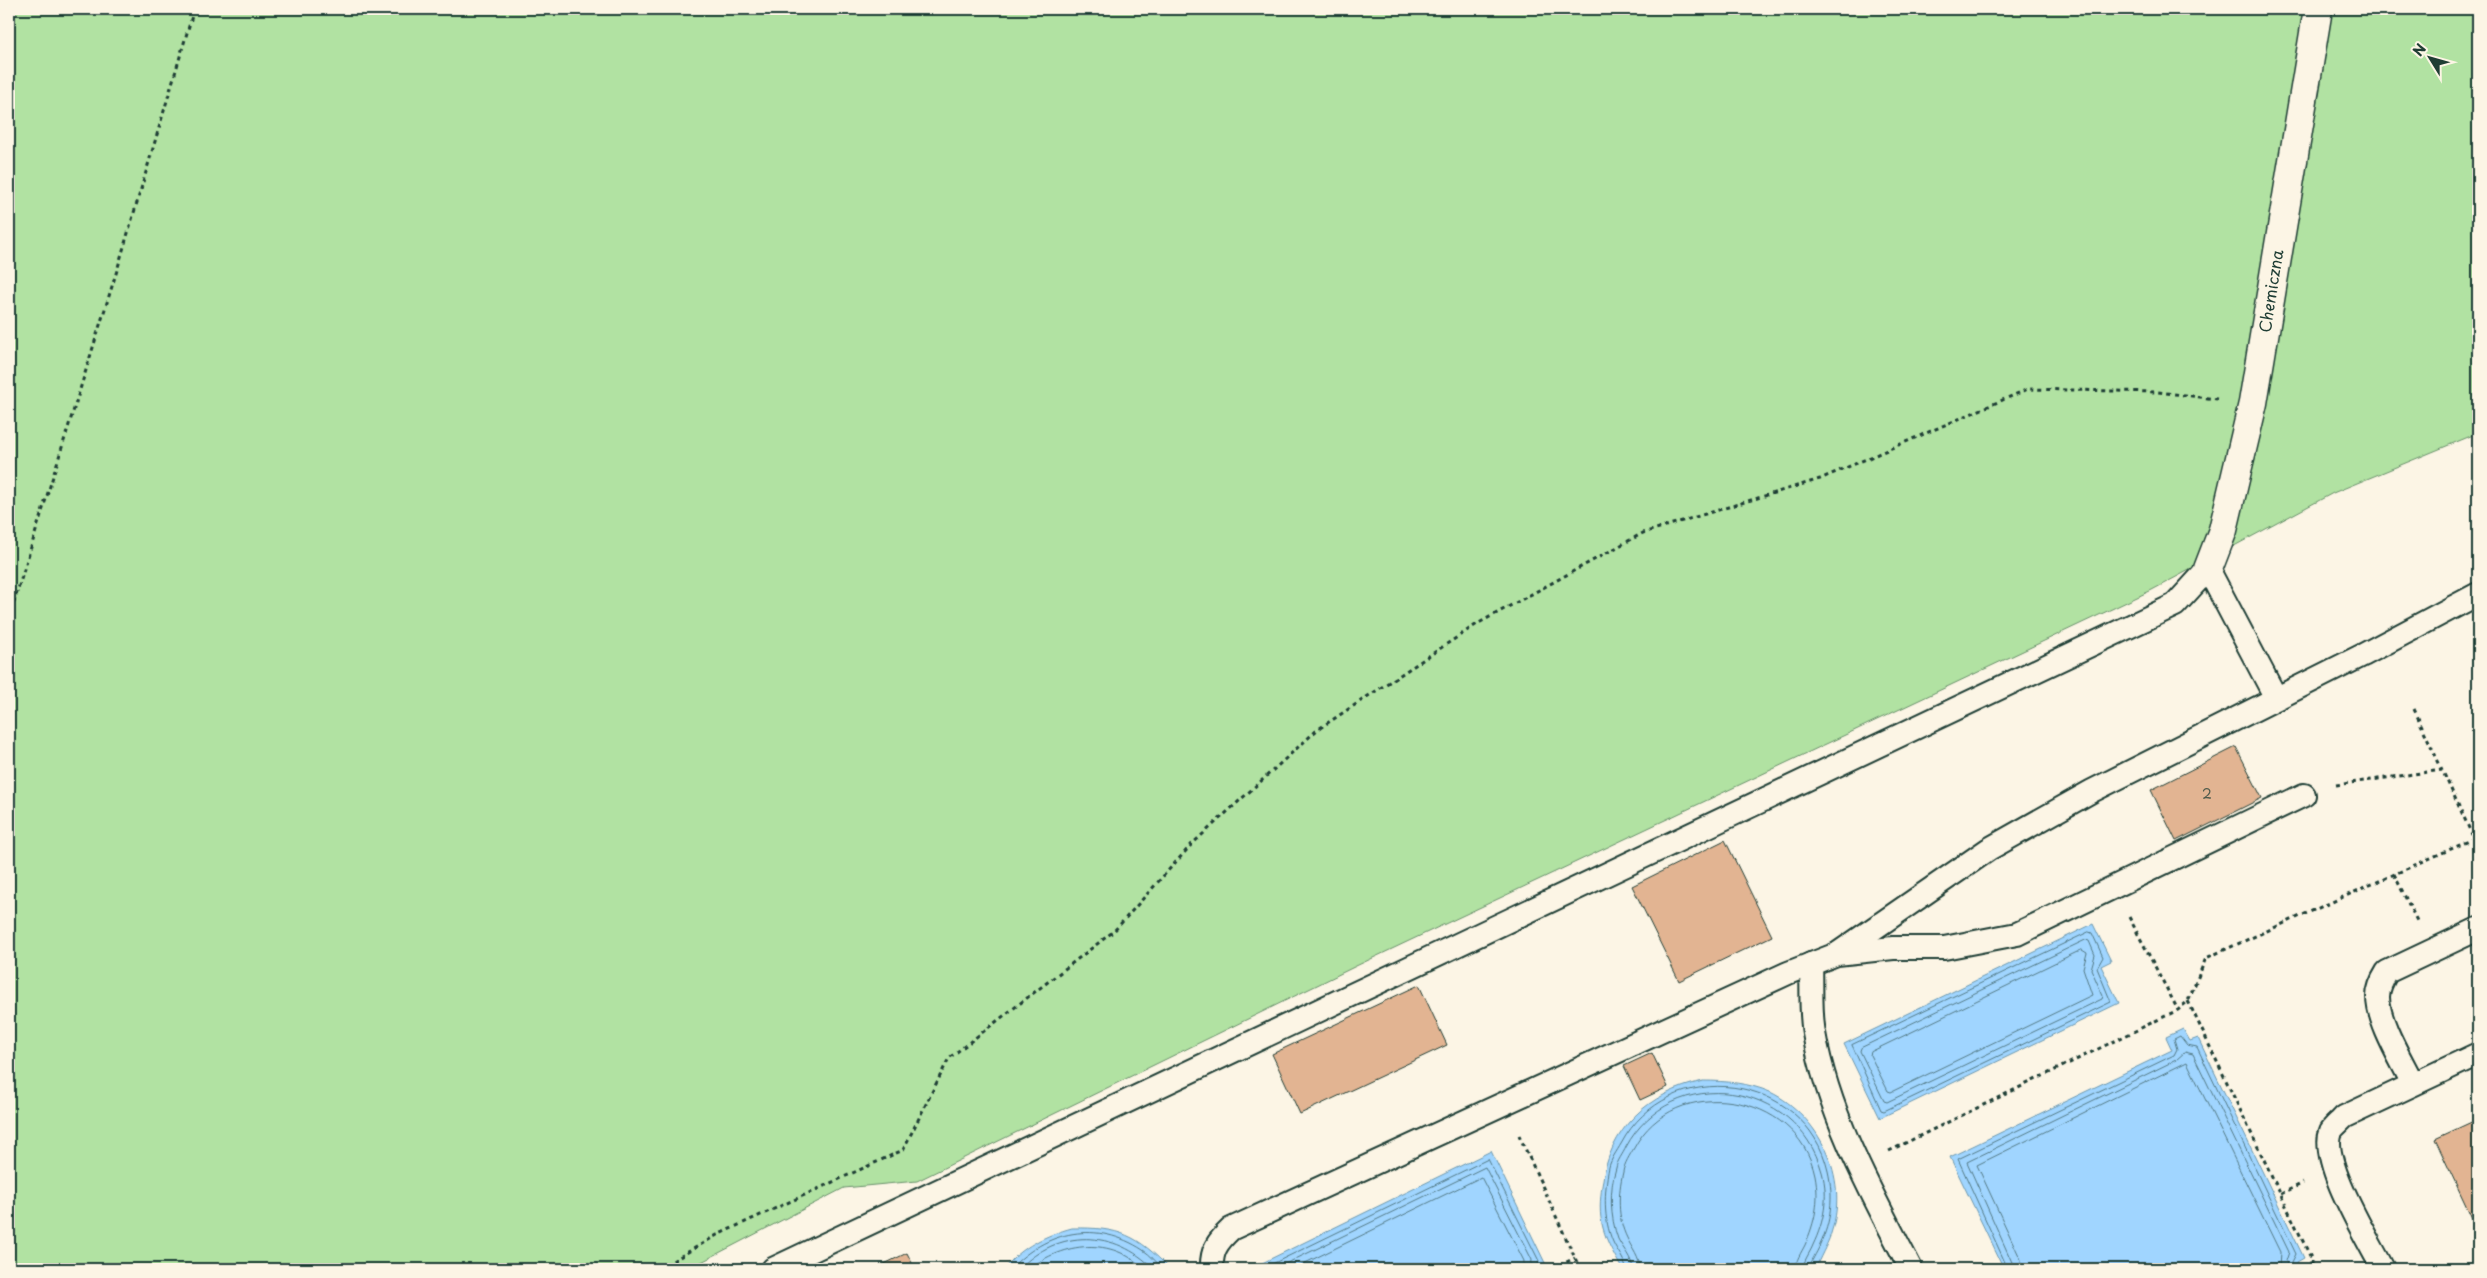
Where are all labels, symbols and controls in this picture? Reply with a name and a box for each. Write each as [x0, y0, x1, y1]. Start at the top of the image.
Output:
north arrow [2404, 32, 2454, 82]
text: N [2407, 39, 2431, 61]
street label: Chemiczna [2252, 248, 2288, 334]
house number: 2 [2202, 783, 2212, 804]

